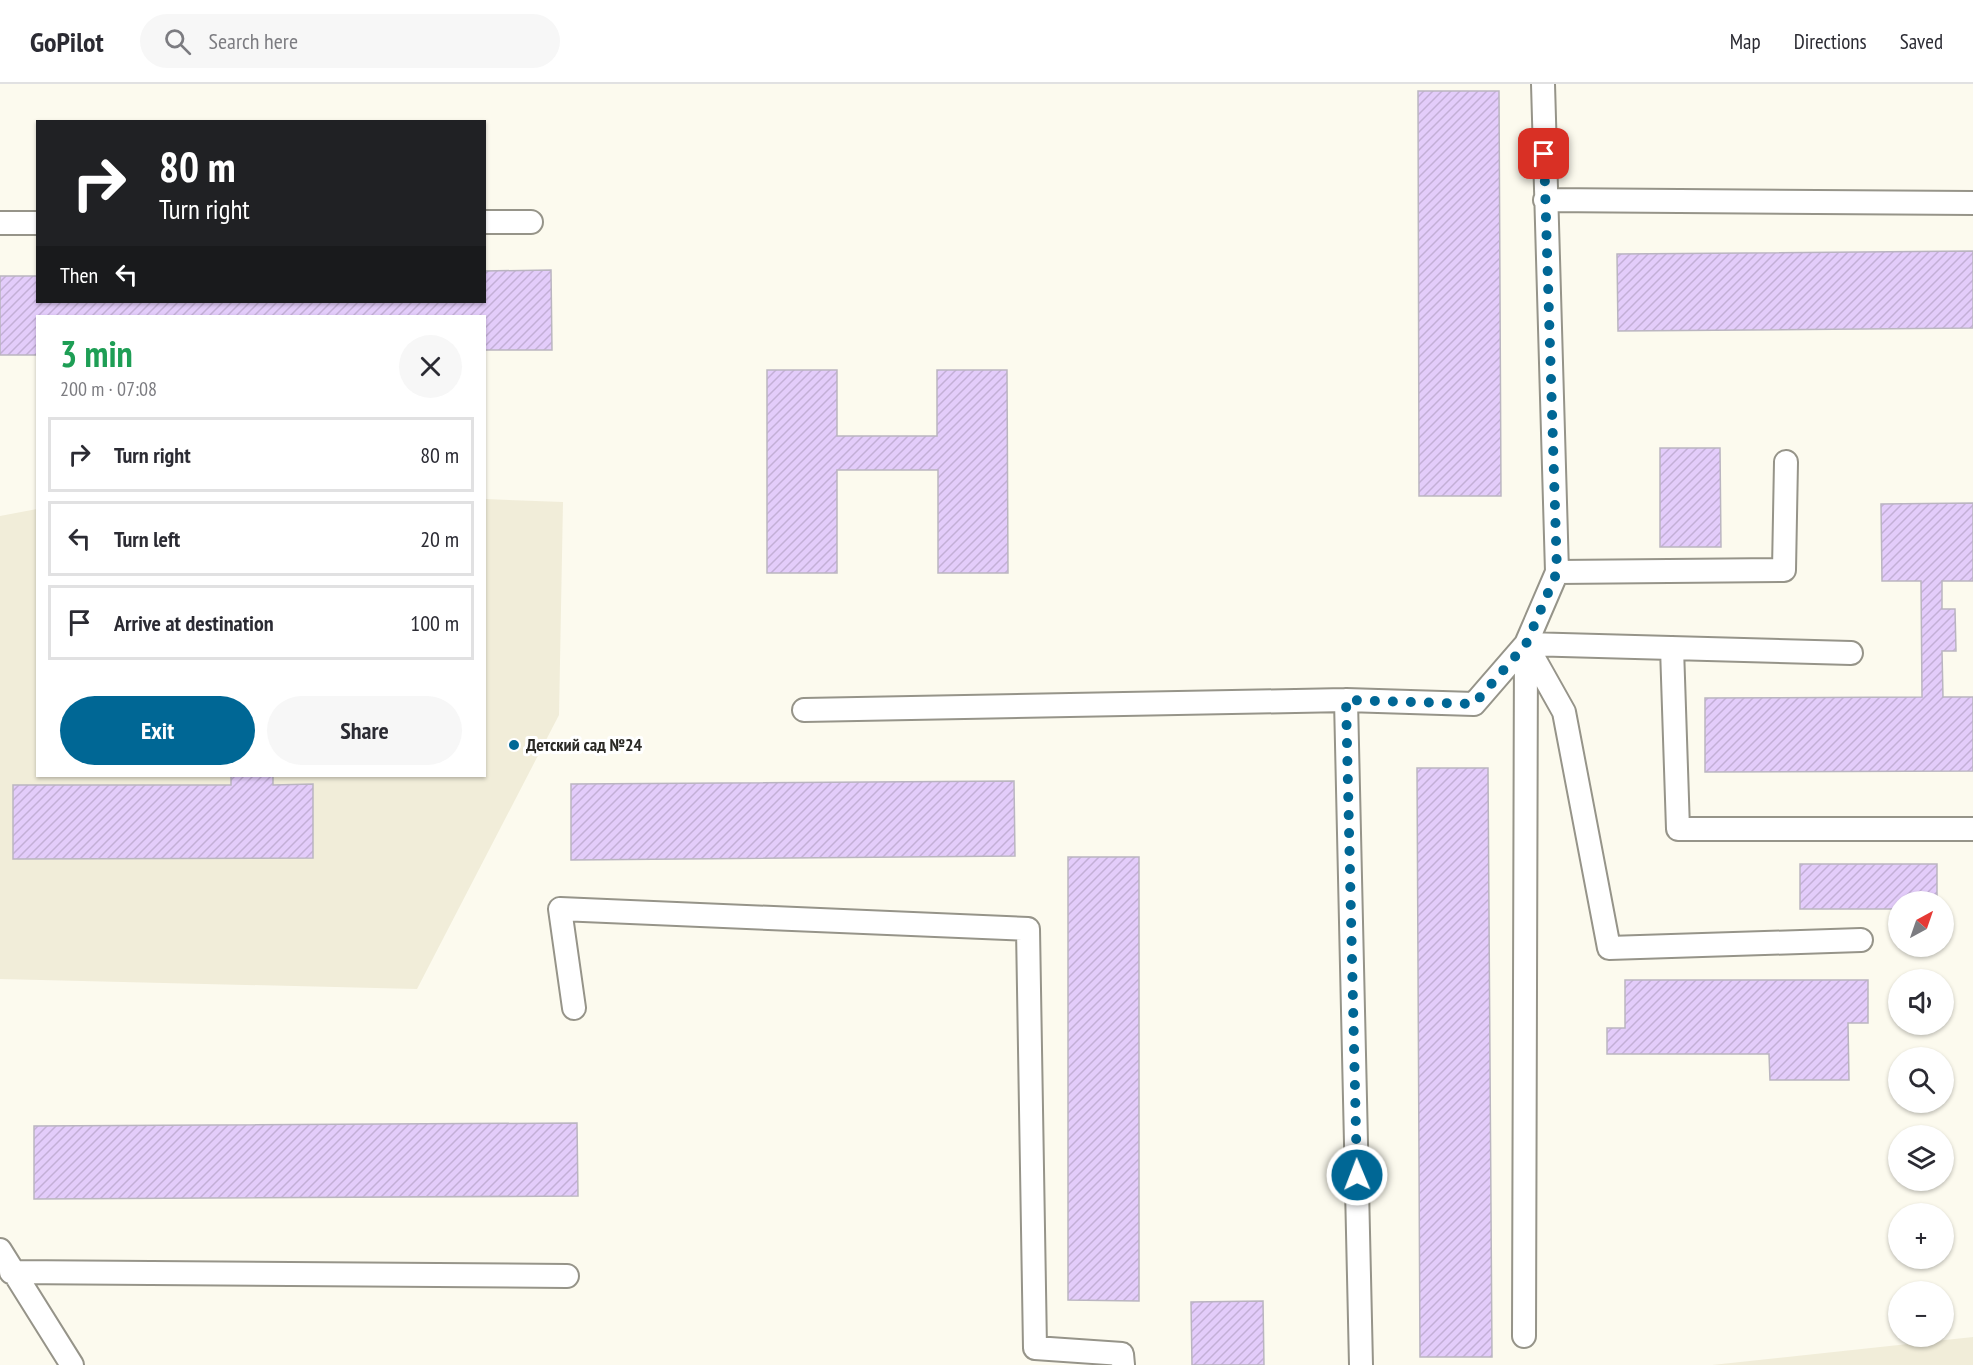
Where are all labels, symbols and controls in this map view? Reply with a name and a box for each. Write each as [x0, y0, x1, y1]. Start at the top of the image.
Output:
search box [140, 14, 560, 68]
text: GoPilot [30, 23, 104, 60]
icon: search [161, 25, 194, 58]
text: Search here [209, 27, 298, 55]
text: Map [1730, 28, 1761, 55]
text: Directions [1794, 28, 1867, 55]
text: Saved [1900, 28, 1943, 55]
pin [1518, 128, 1569, 179]
icon: arrive [1527, 137, 1560, 170]
text: 80 m [159, 139, 236, 194]
icon: right [60, 144, 138, 222]
text: Turn right [159, 192, 250, 226]
icon: left [110, 258, 143, 291]
text: Then [60, 261, 98, 289]
text: 3 min [60, 330, 133, 377]
button: close [399, 335, 462, 398]
text: 200 m · 07:08 [60, 376, 157, 402]
icon: right [63, 438, 96, 471]
text: Turn right [114, 441, 191, 469]
text: 80 m [420, 441, 459, 469]
icon: left [63, 522, 96, 555]
text: Turn left [114, 525, 180, 553]
text: 20 m [420, 525, 459, 553]
icon: arrive [63, 606, 96, 639]
text: Arrive at destination [114, 609, 274, 637]
text: 100 m [410, 609, 459, 637]
button: Exit [60, 696, 255, 765]
button: Share [267, 696, 462, 765]
place label: Детский сад №24 [526, 733, 643, 756]
marker: Детский сад №24 [507, 738, 521, 752]
north arrow [1888, 891, 1954, 957]
map controls [1888, 891, 1954, 1347]
button: sound [1888, 969, 1954, 1035]
button: search [1888, 1047, 1954, 1113]
button: layers [1888, 1125, 1954, 1191]
position arrow [1325, 1143, 1389, 1207]
button: + [1888, 1203, 1954, 1269]
button: − [1888, 1281, 1954, 1347]

